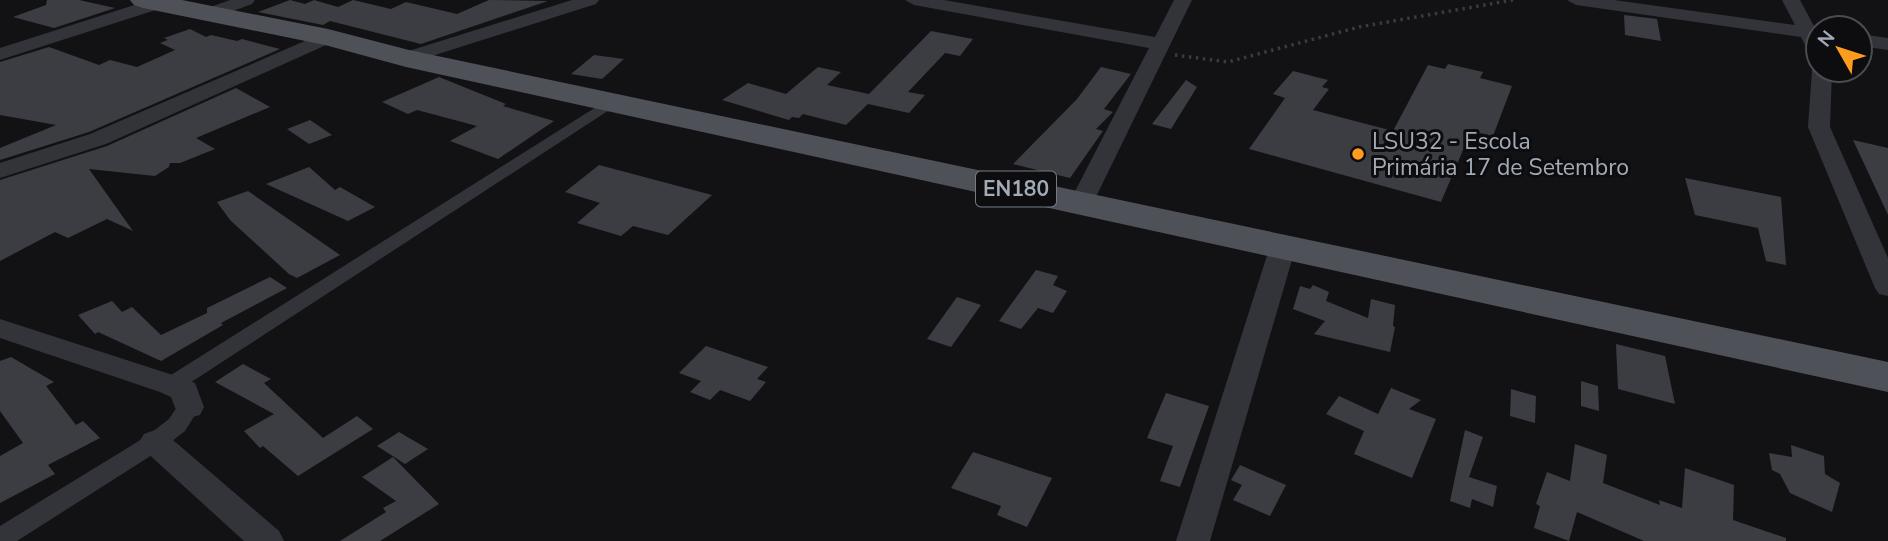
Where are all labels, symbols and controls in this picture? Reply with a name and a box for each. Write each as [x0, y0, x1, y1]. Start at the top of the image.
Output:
north arrow [1804, 14, 1874, 84]
text: N [1812, 25, 1841, 53]
place label: LSU32 - Escola Primária 17 de Setembro [1372, 126, 1629, 183]
marker: LSU32 - Escola Primária 17 de Setembro [1350, 146, 1366, 162]
road number: EN180 [976, 172, 1056, 206]

